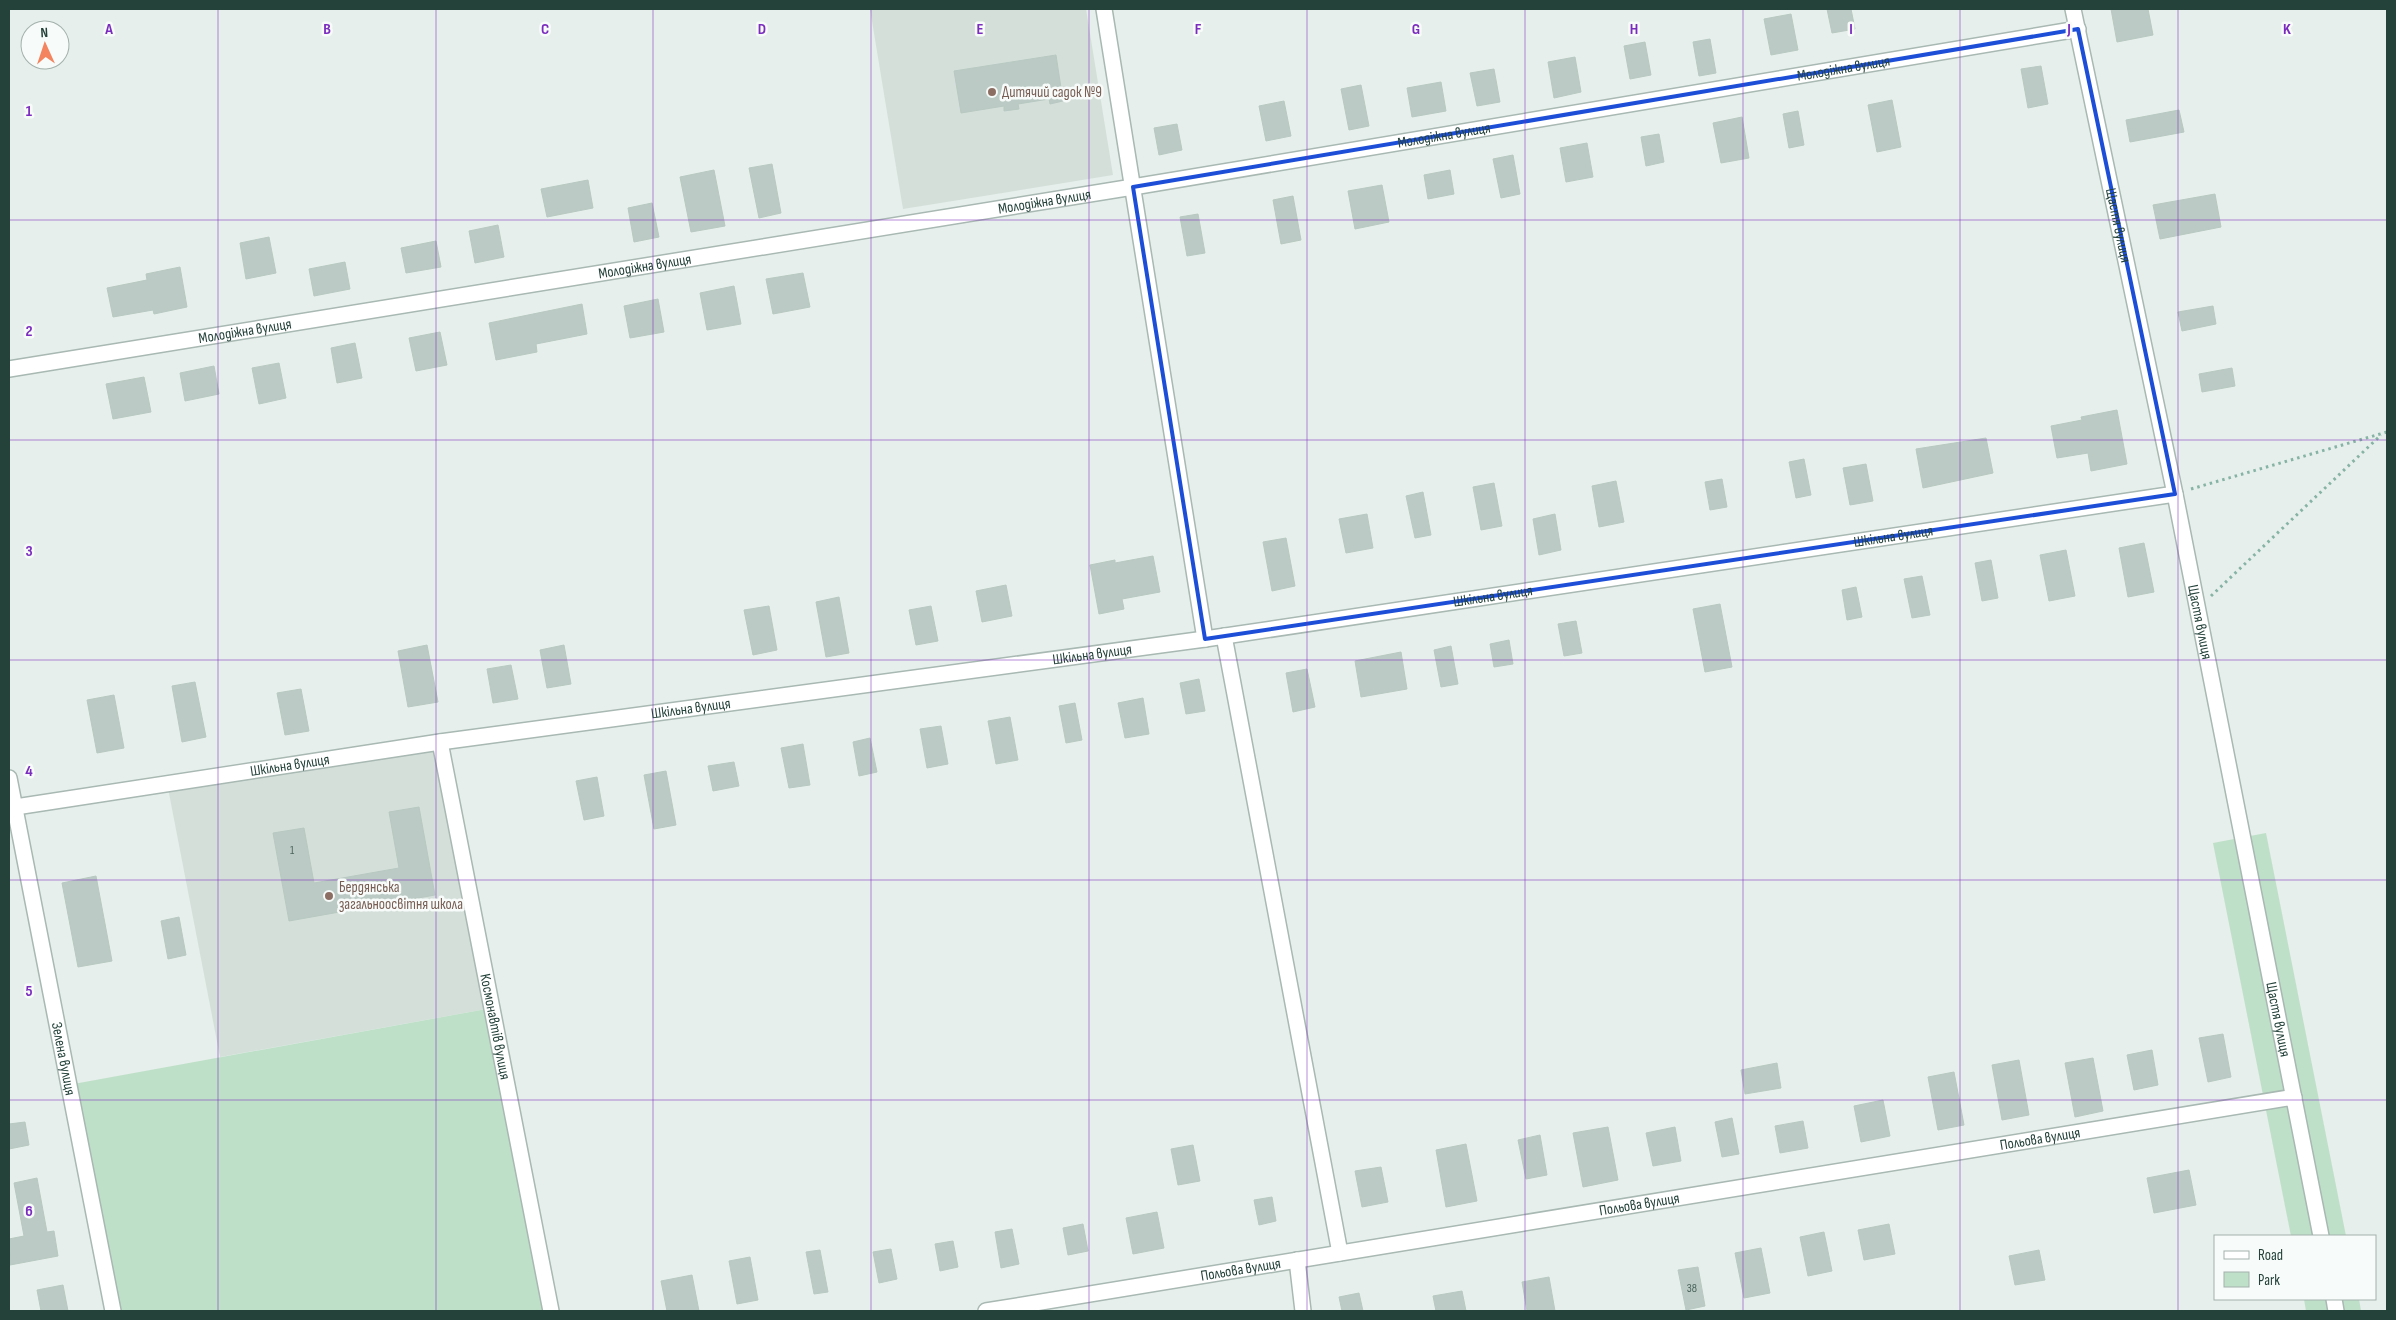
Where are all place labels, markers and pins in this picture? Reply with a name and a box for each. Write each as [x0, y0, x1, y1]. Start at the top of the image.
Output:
place label: Дитячий садок №9 [1002, 83, 1102, 102]
marker: Дитячий садок №9 [986, 86, 998, 98]
place label: Бердянська загальноосвітня школа [339, 878, 463, 914]
marker: Бердянська загальноосвітня школа [323, 890, 335, 902]

